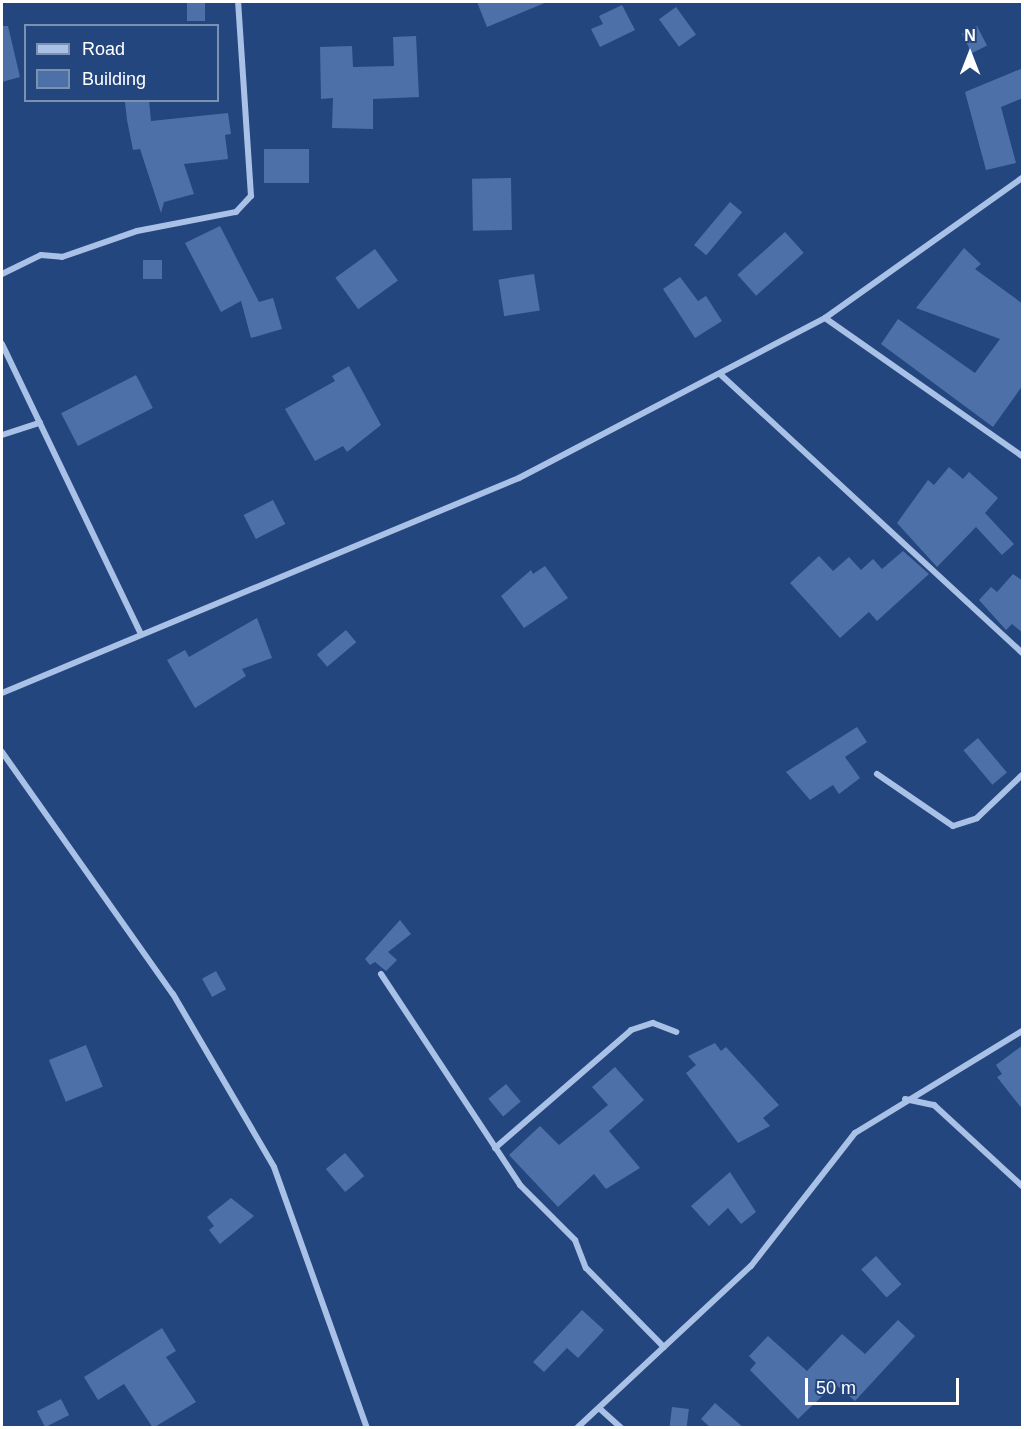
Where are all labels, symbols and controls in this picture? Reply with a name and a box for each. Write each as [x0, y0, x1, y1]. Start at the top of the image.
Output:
legend [24, 24, 219, 102]
north arrow [940, 24, 1000, 84]
text: N [964, 27, 976, 44]
text: Road [82, 39, 125, 59]
text: Building [82, 69, 146, 89]
scale bar [808, 1366, 962, 1404]
text: 50 m [816, 1378, 856, 1398]

